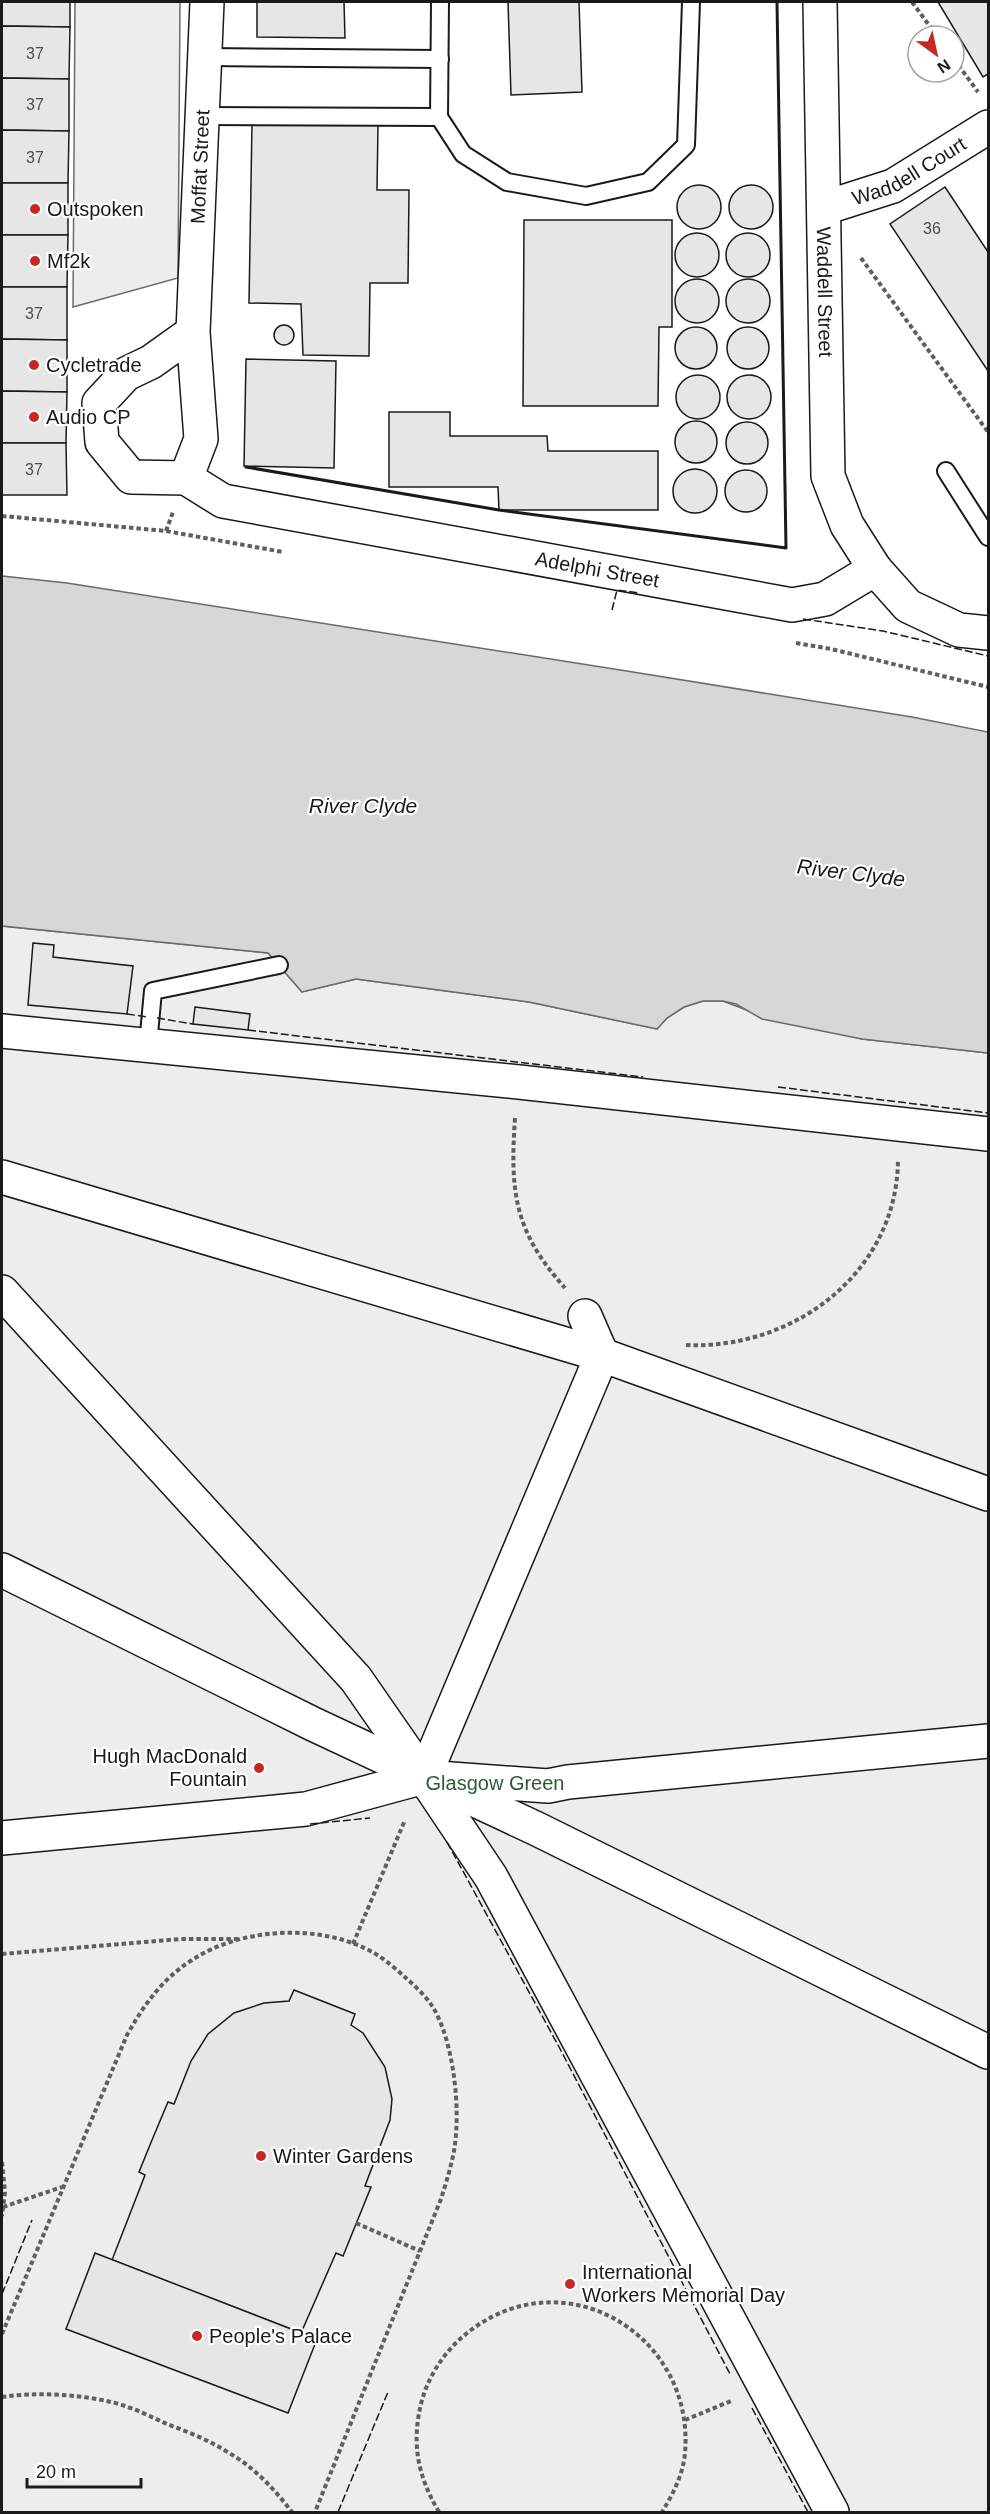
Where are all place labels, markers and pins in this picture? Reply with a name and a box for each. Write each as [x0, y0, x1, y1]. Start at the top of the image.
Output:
place label: Outspoken [47, 198, 144, 220]
marker: Outspoken [28, 202, 42, 216]
place label: Mf2k [47, 250, 91, 272]
marker: Mf2k [28, 254, 42, 268]
place label: Cycletrade [46, 354, 142, 376]
marker: Cycletrade [27, 358, 41, 372]
place label: Audio CP [46, 406, 131, 428]
marker: Audio CP [27, 410, 41, 424]
place label: Hugh MacDonald Fountain [92, 1745, 247, 1790]
marker: Hugh MacDonald Fountain [252, 1761, 266, 1775]
place label: Winter Gardens [273, 2145, 413, 2167]
marker: Winter Gardens [254, 2149, 268, 2163]
place label: International Workers Memorial Day [582, 2261, 785, 2306]
marker: International Workers Memorial Day [563, 2277, 577, 2291]
place label: People's Palace [209, 2325, 352, 2347]
marker: People's Palace [190, 2329, 204, 2343]

